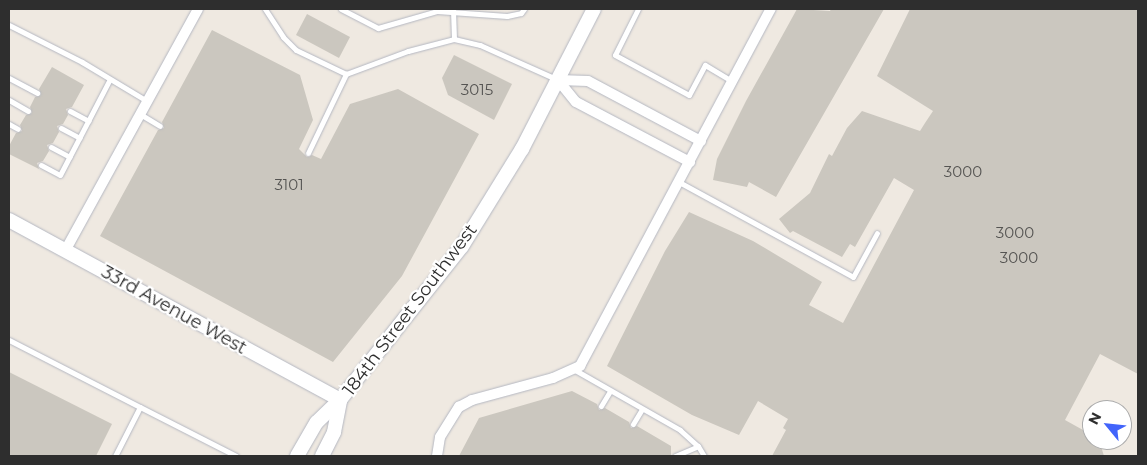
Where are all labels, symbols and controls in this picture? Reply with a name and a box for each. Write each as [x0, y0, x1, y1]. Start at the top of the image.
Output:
house number: 3015 [461, 81, 493, 99]
house number: 3000 [944, 163, 982, 181]
house number: 3101 [274, 176, 304, 194]
street label: 184th Street Southwest [338, 220, 482, 400]
house number: 3000 [996, 224, 1034, 242]
house number: 3000 [1000, 249, 1038, 267]
street label: 33rd Avenue West [98, 261, 250, 359]
north arrow [1082, 400, 1132, 450]
text: N [1084, 409, 1105, 428]

